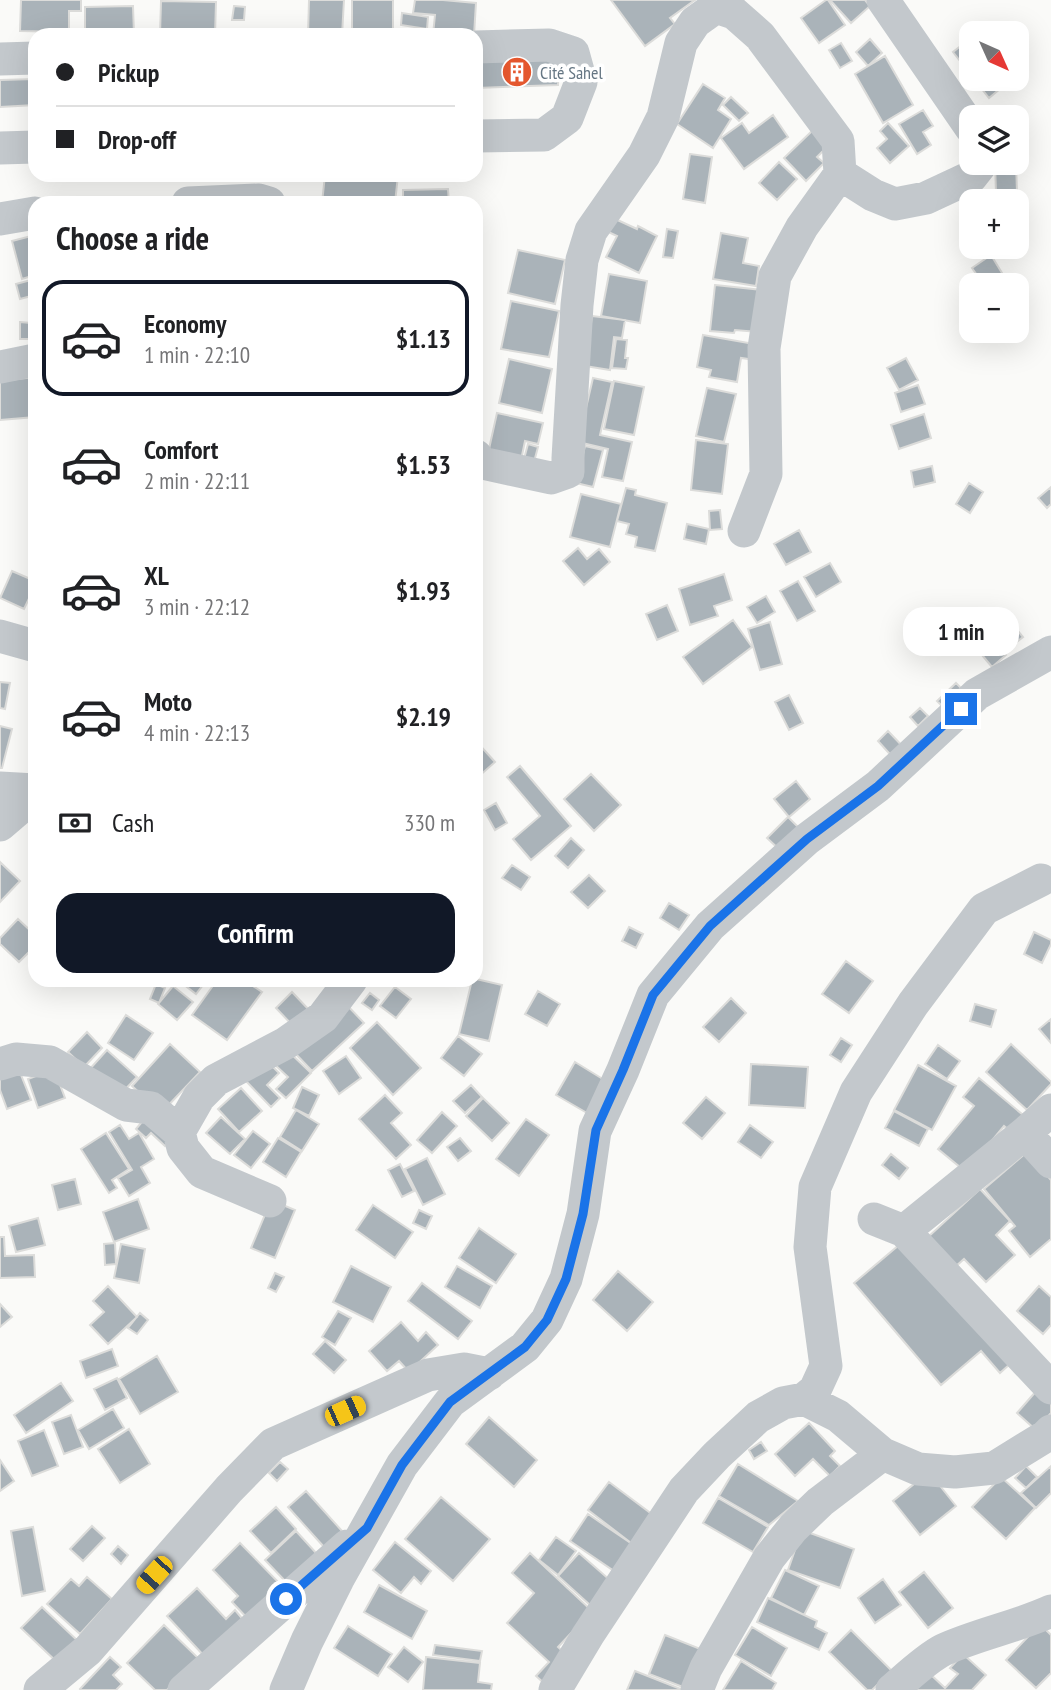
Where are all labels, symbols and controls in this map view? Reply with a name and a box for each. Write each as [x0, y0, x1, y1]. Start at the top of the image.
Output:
north arrow [959, 21, 1029, 91]
map controls [959, 21, 1029, 343]
building icon: Cité Sahel [500, 55, 534, 89]
text: Pickup [98, 56, 159, 89]
place label: Cité Sahel [540, 61, 603, 84]
button: layers [959, 105, 1029, 175]
text: Drop-off [98, 123, 176, 156]
button: + [959, 189, 1029, 259]
text: Choose a ride [56, 217, 209, 259]
button: − [959, 273, 1029, 343]
icon: car [60, 307, 123, 370]
text: Economy [144, 307, 226, 340]
text: $1.13 [396, 322, 451, 355]
text: 1 min · 22:10 [144, 340, 250, 369]
icon: car [60, 433, 123, 496]
text: Comfort [144, 433, 218, 466]
text: $1.53 [396, 448, 451, 481]
text: 2 min · 22:11 [144, 466, 250, 495]
icon: car [60, 559, 123, 622]
text: XL [144, 559, 169, 592]
text: $1.93 [396, 574, 451, 607]
text: 3 min · 22:12 [144, 592, 250, 621]
callout: 1 min [903, 608, 1019, 656]
text: 1 min [938, 617, 984, 646]
icon: car [60, 685, 123, 748]
text: Moto [144, 685, 192, 718]
route end [945, 693, 977, 725]
text: $2.19 [396, 700, 451, 733]
text: 4 min · 22:13 [144, 718, 250, 747]
icon: cash [56, 804, 94, 842]
text: Cash [112, 806, 154, 839]
text: 330 m [404, 808, 455, 837]
button: Confirm [56, 893, 455, 973]
car [322, 1393, 369, 1429]
car [133, 1552, 176, 1598]
route start [270, 1583, 302, 1615]

